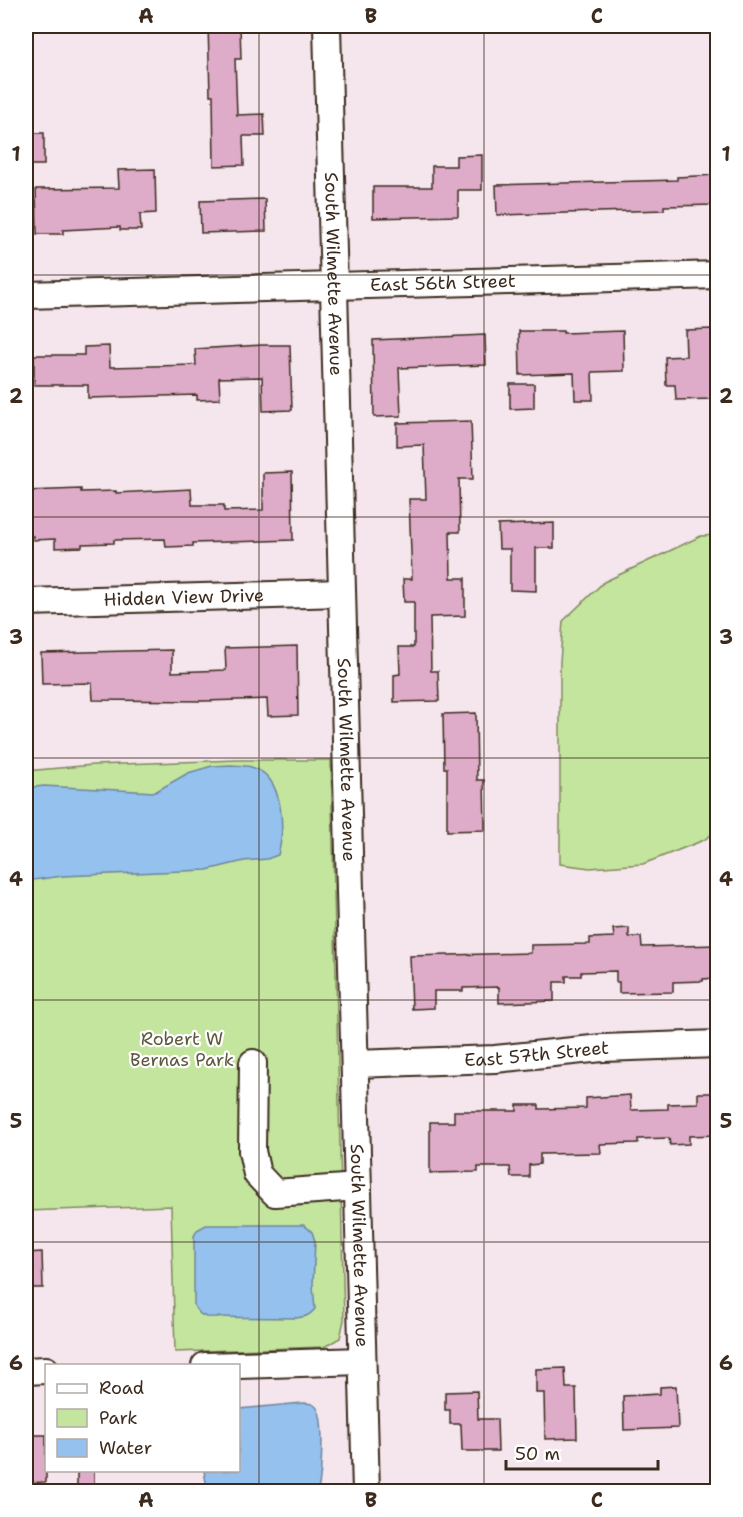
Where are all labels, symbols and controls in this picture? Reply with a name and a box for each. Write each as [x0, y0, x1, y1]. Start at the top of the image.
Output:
text: A [138, 3, 154, 29]
text: B [365, 3, 377, 29]
text: C [591, 3, 603, 29]
text: 1 [11, 141, 21, 167]
text: 1 [721, 141, 731, 167]
street label: South Wilmette Avenue [319, 172, 348, 376]
street label: East 56th Street [370, 269, 516, 297]
text: 2 [9, 383, 23, 409]
text: 2 [719, 383, 733, 409]
street label: Hidden View Drive [103, 583, 265, 612]
text: 3 [9, 624, 23, 650]
text: 3 [719, 624, 733, 650]
street label: South Wilmette Avenue [332, 658, 361, 862]
text: 4 [9, 866, 23, 892]
text: 4 [719, 866, 733, 892]
park label: Robert W Bernas Park [130, 1027, 234, 1072]
street label: East 57th Street [464, 1036, 609, 1072]
text: 5 [10, 1108, 22, 1134]
text: 5 [720, 1108, 732, 1134]
street label: South Wilmette Avenue [345, 1143, 374, 1348]
text: 6 [9, 1350, 23, 1376]
text: 6 [719, 1350, 733, 1376]
legend [45, 1364, 240, 1472]
text: Road [99, 1376, 144, 1400]
text: Park [99, 1406, 138, 1430]
scale bar [506, 1433, 658, 1471]
text: Water [99, 1436, 152, 1460]
text: 50 m [515, 1442, 560, 1466]
text: A [138, 1487, 154, 1513]
text: B [365, 1487, 377, 1513]
text: C [591, 1487, 603, 1513]

